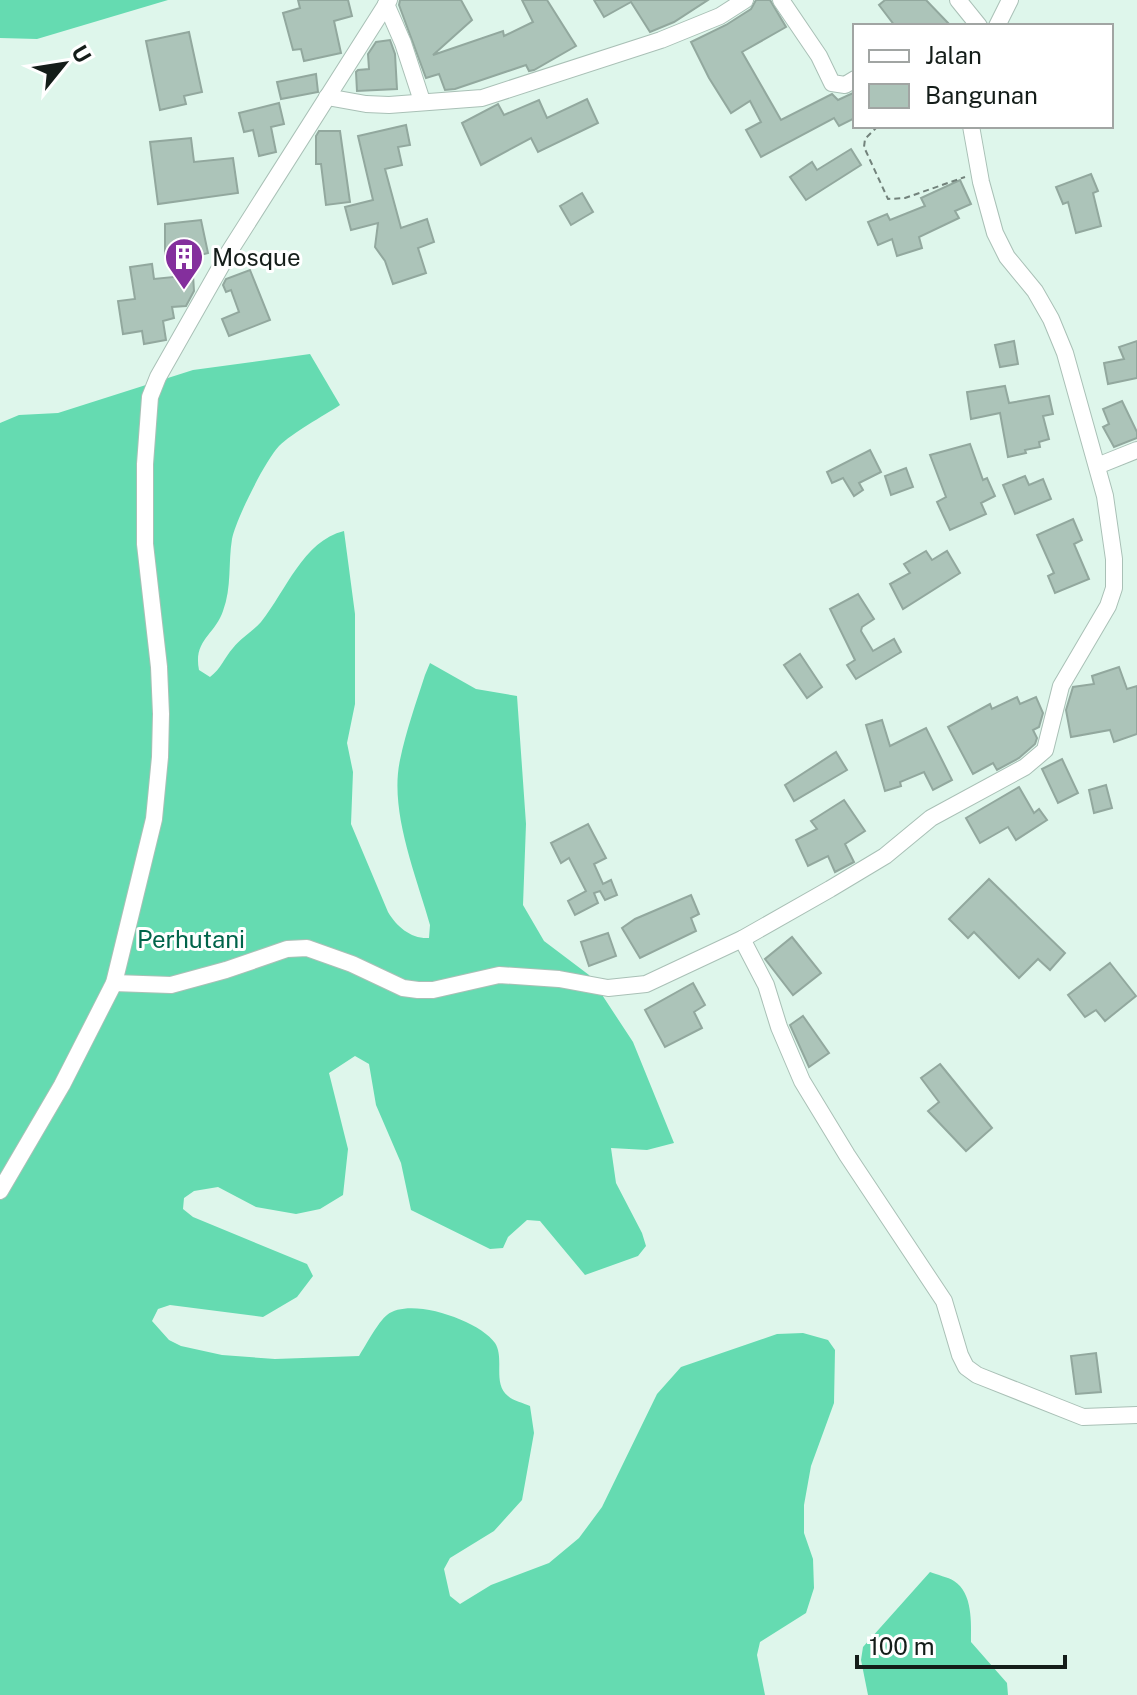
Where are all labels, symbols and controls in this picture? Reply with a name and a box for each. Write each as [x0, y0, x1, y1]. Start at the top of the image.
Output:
north arrow [24, 24, 104, 104]
legend [853, 24, 1113, 128]
text: U [66, 41, 97, 67]
text: Jalan [925, 41, 982, 69]
text: Bangunan [925, 81, 1038, 109]
building icon: Mosque [163, 236, 205, 291]
place label: Mosque [212, 243, 301, 271]
park label: Perhutani [137, 925, 245, 953]
scale bar [857, 1619, 1065, 1669]
text: 100 m [869, 1632, 935, 1660]

